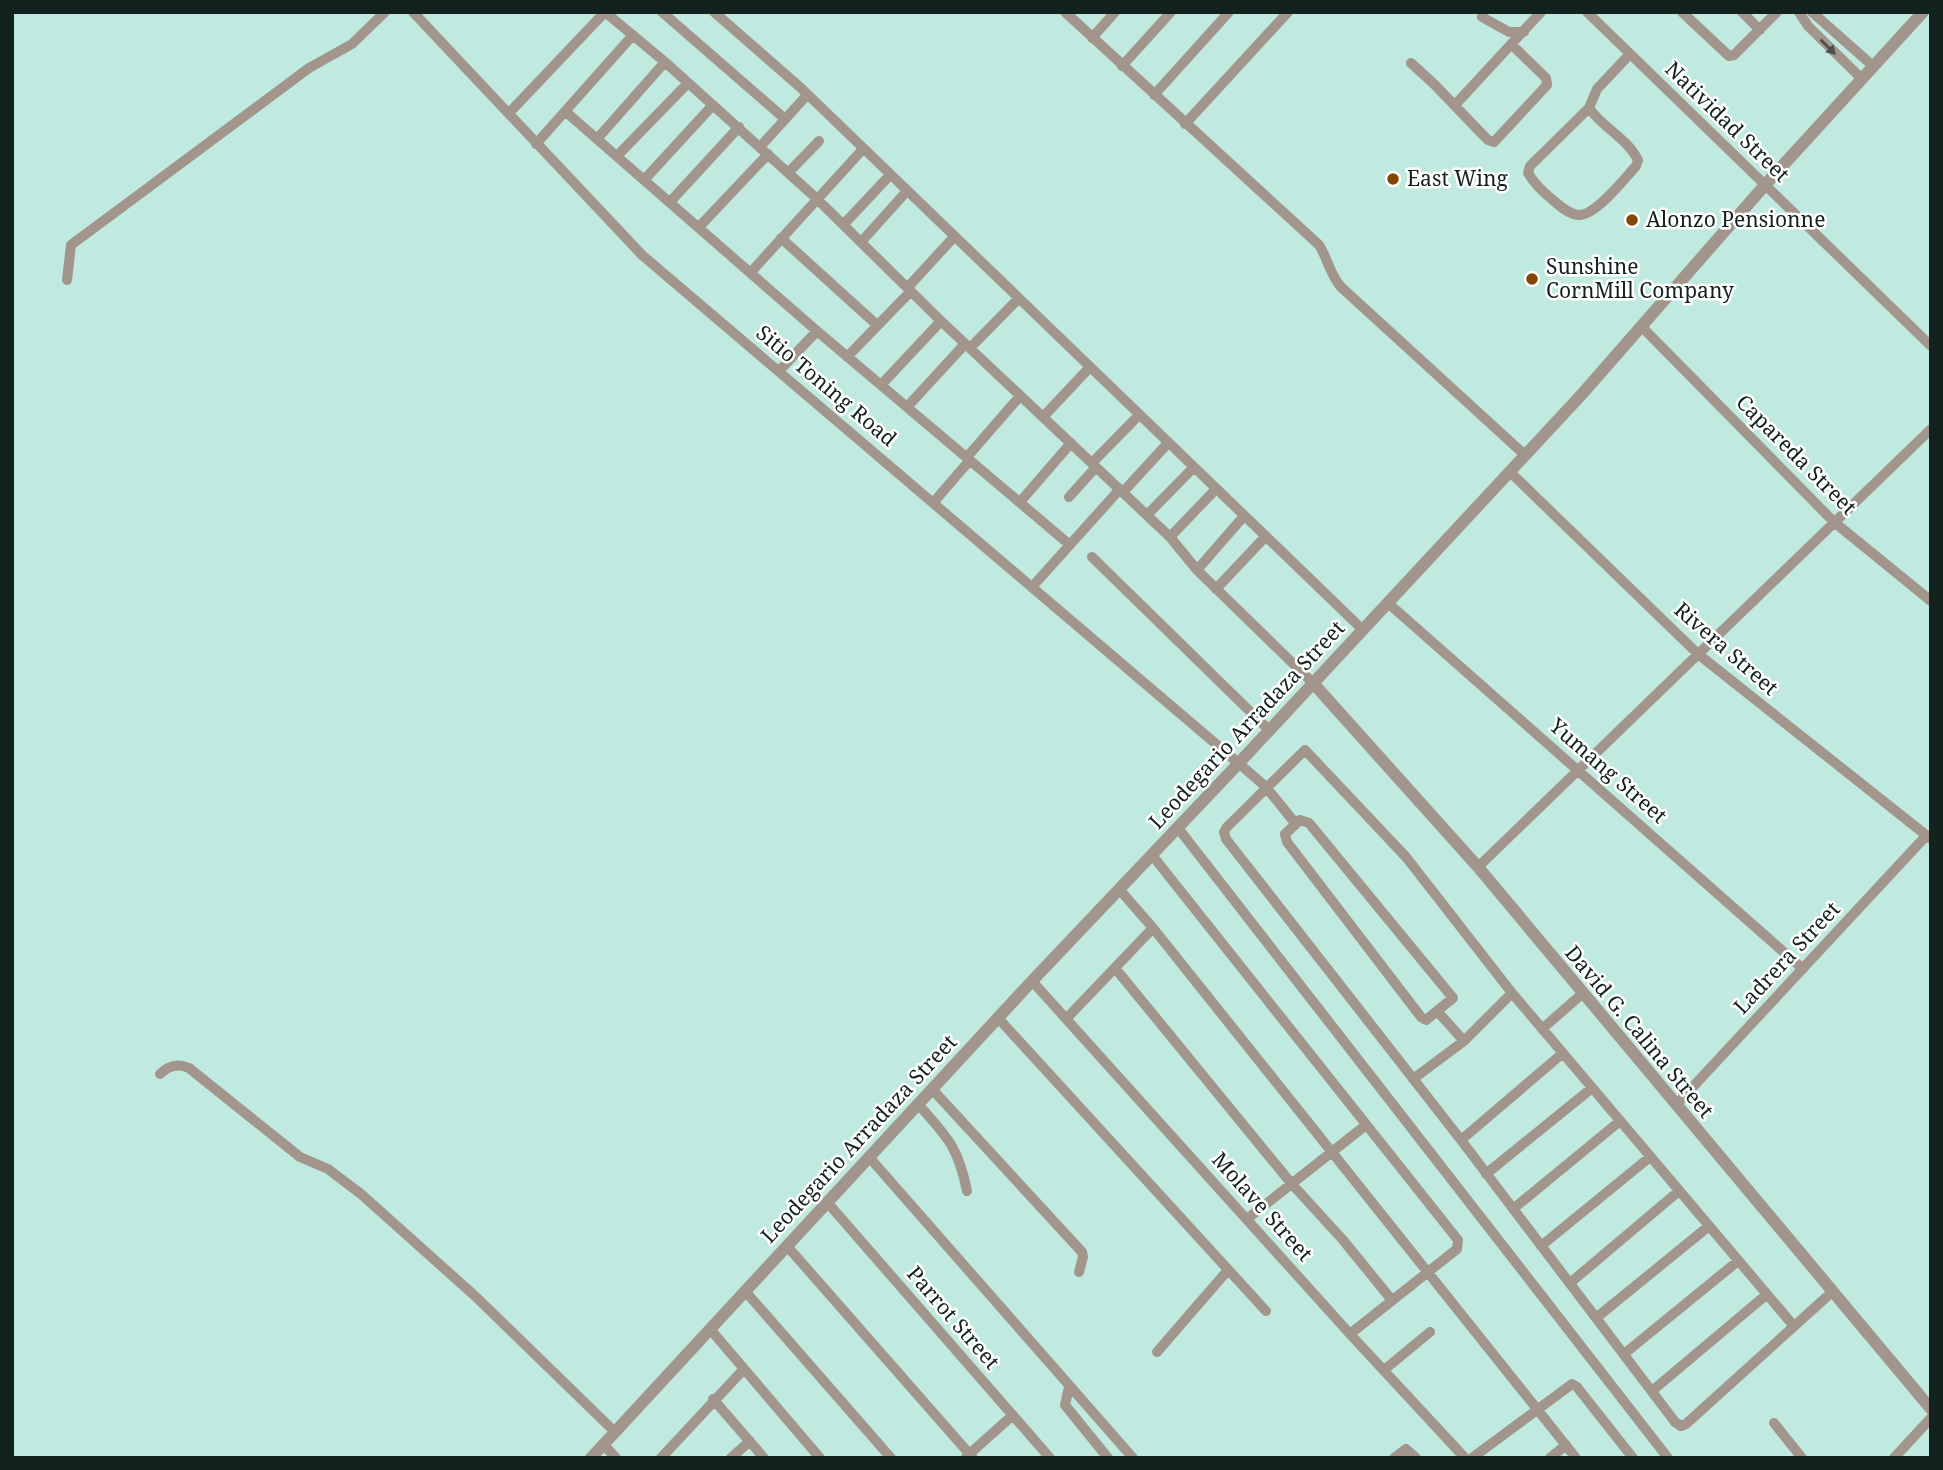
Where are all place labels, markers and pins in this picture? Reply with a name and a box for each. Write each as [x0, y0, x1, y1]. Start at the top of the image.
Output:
place label: East Wing [1407, 164, 1508, 192]
marker: East Wing [1385, 171, 1401, 187]
place label: Alonzo Pensionne [1646, 205, 1825, 233]
marker: Alonzo Pensionne [1624, 212, 1640, 228]
place label: Sunshine CornMill Company [1546, 252, 1734, 304]
marker: Sunshine CornMill Company [1524, 271, 1540, 287]

